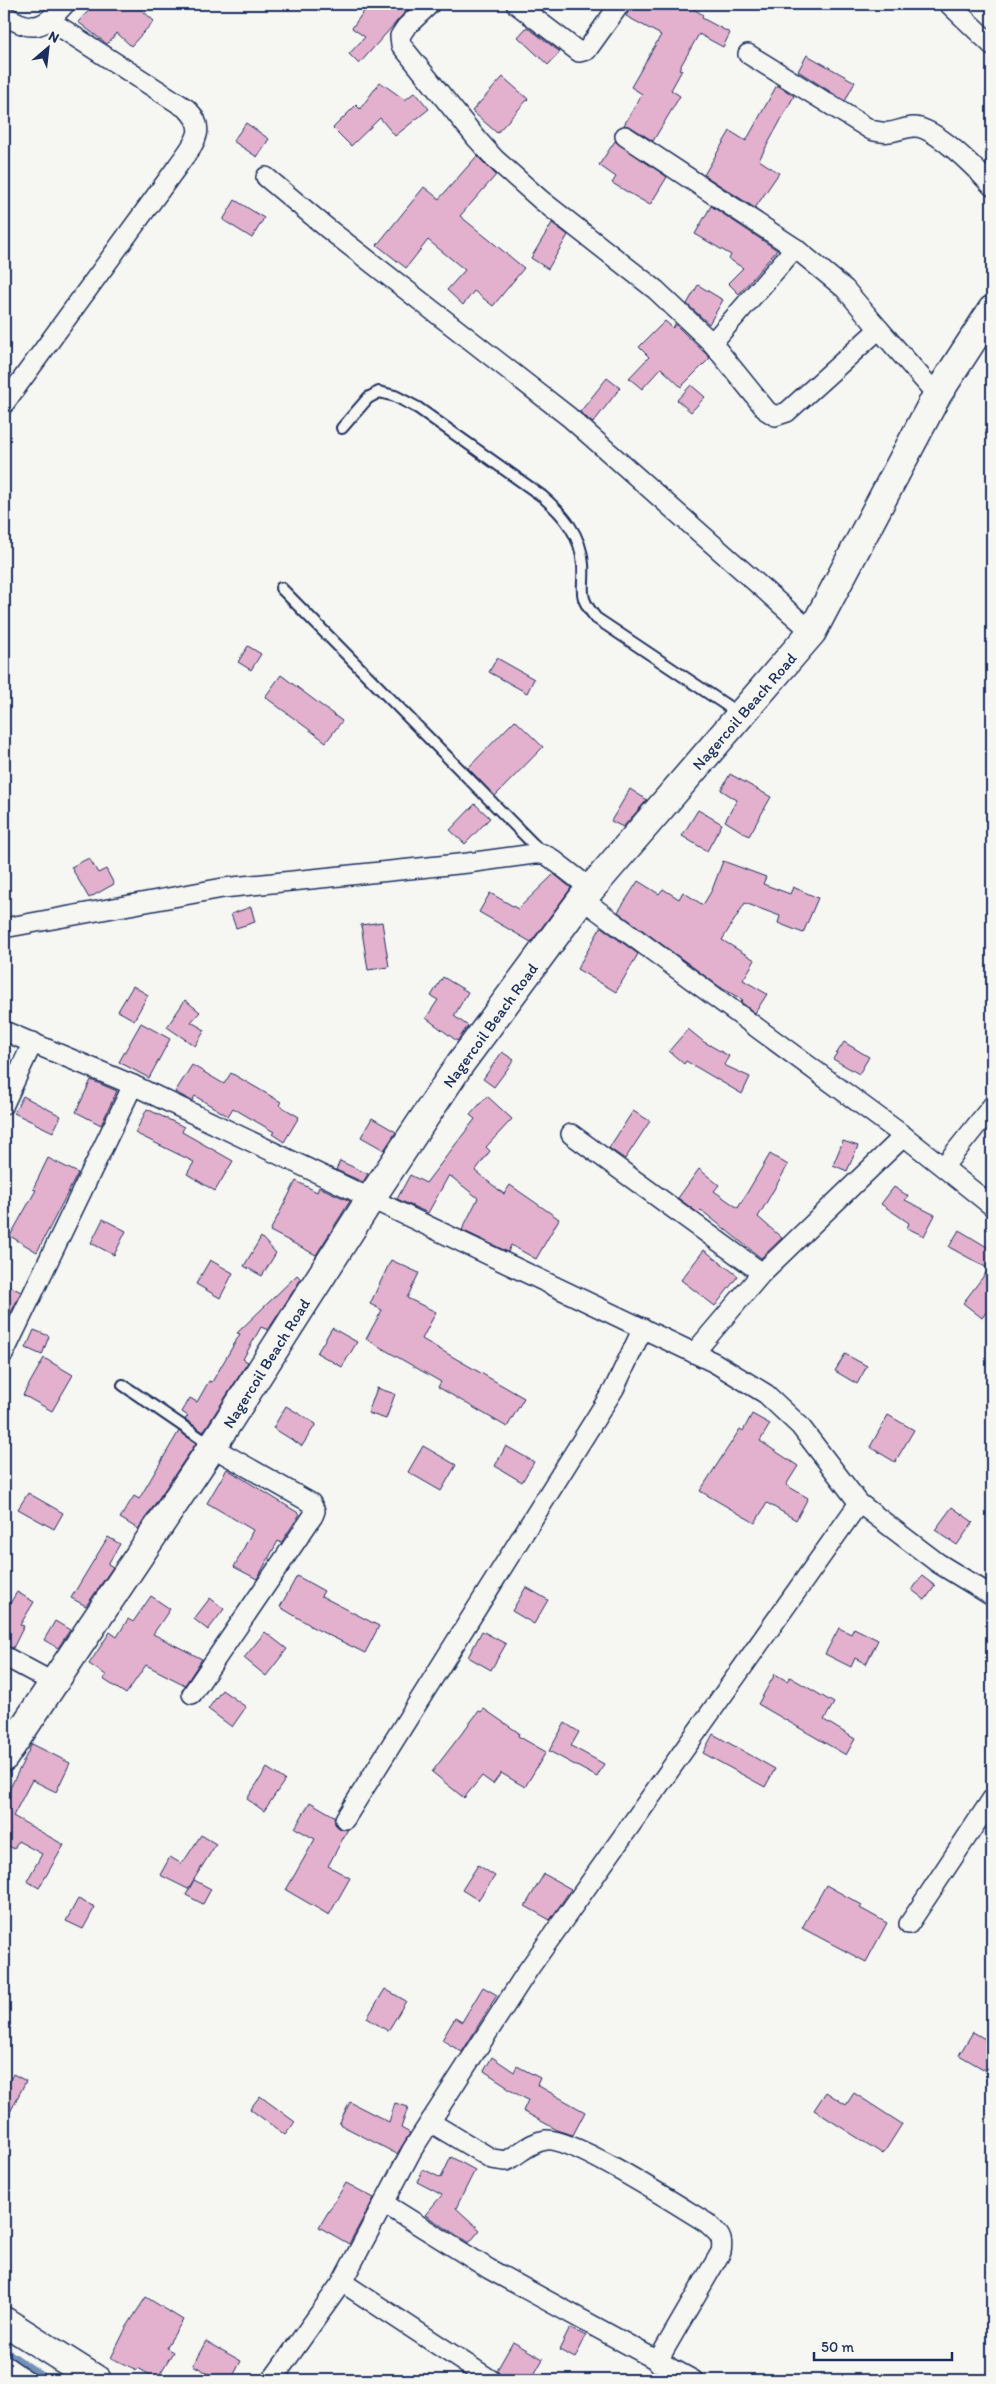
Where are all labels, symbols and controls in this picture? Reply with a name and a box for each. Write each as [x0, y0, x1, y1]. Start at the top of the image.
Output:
north arrow [22, 22, 72, 72]
text: N [46, 27, 62, 47]
street label: Nagercoil Beach Road [688, 649, 801, 774]
street label: Nagercoil Beach Road [439, 959, 542, 1091]
street label: Nagercoil Beach Road [219, 1295, 314, 1432]
scale bar [814, 2329, 951, 2361]
text: 50 m [821, 2338, 854, 2356]

